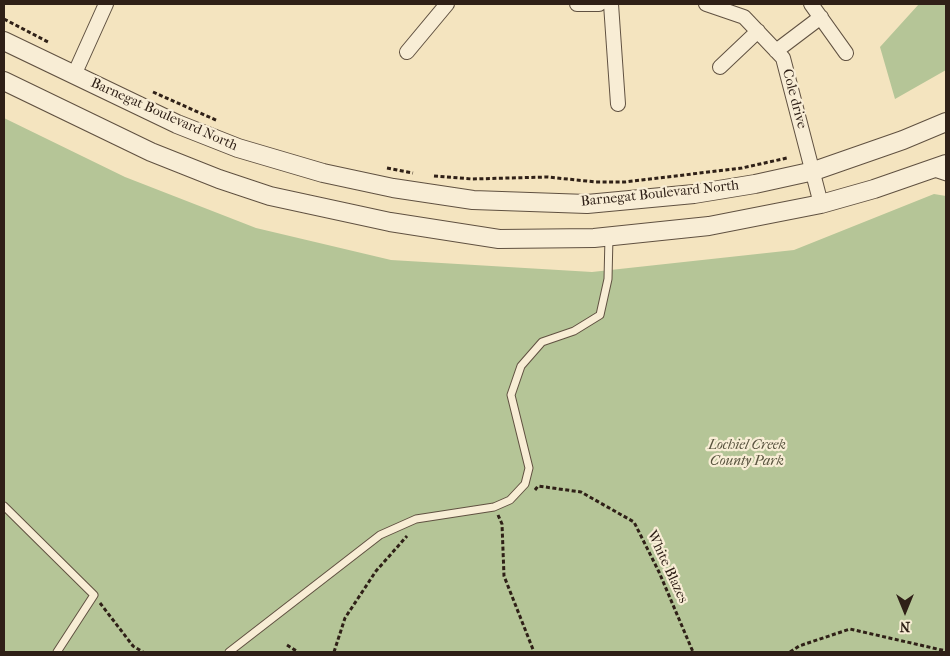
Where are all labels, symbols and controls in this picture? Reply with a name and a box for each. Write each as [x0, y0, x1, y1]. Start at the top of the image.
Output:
street label: Cole drive [778, 67, 810, 131]
street label: Barnegat Boulevard North [88, 75, 240, 155]
street label: Barnegat Boulevard North [580, 177, 740, 211]
park label: Lochiel Creek County Park [708, 438, 786, 471]
street label: White Blazes [643, 528, 691, 606]
north arrow [880, 586, 930, 636]
text: N [900, 618, 910, 635]

